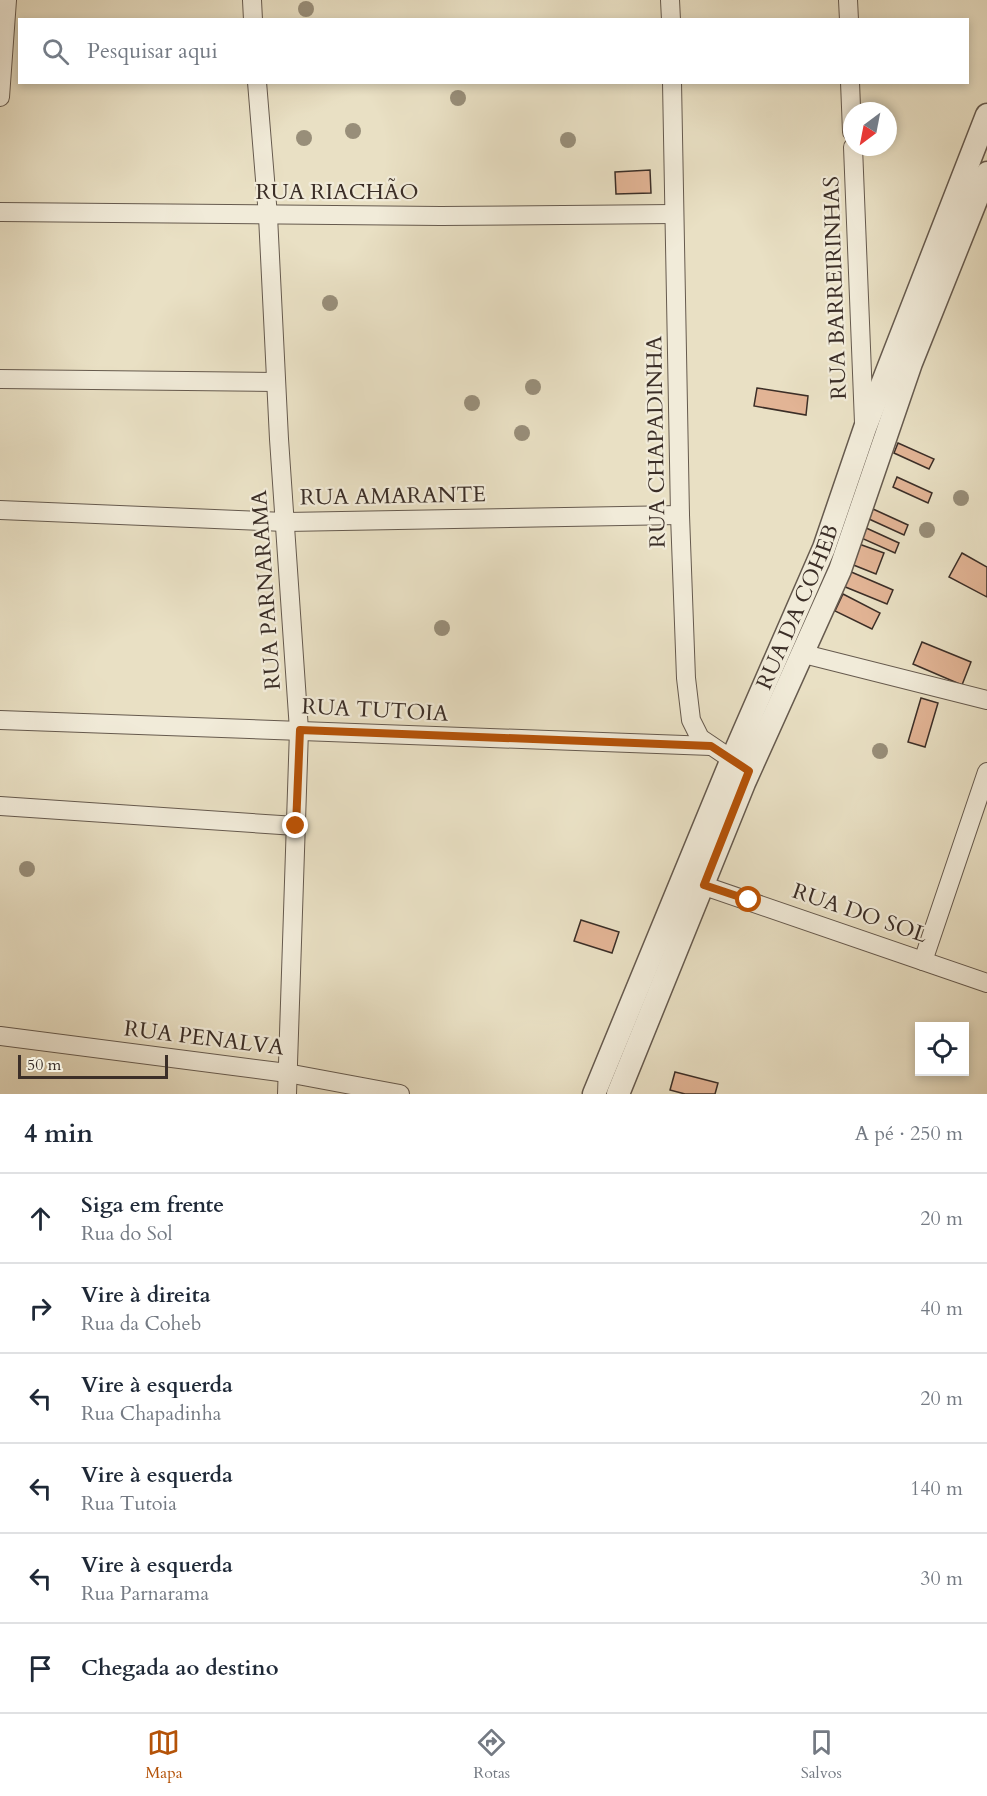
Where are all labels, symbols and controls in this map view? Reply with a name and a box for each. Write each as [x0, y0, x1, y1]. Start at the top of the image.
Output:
search box [18, 18, 969, 84]
icon: search [39, 35, 72, 68]
text: Pesquisar aqui [87, 36, 218, 66]
north arrow [843, 102, 897, 156]
street label: RUA BARREIRINHAS [816, 176, 854, 400]
street label: RUA RIACHÃO [255, 177, 419, 207]
street label: RUA CHAPADINHA [639, 335, 673, 548]
street label: RUA AMARANTE [300, 479, 486, 513]
street label: RUA PARNARAMA [244, 489, 288, 691]
street label: RUA DA COHEB [749, 520, 846, 694]
street label: RUA TUTOIA [301, 691, 450, 729]
route end [282, 812, 308, 838]
street label: RUA DO SOL [789, 876, 932, 950]
route start [735, 886, 761, 912]
street label: RUA PENALVA [122, 1013, 286, 1063]
map controls [915, 1022, 969, 1076]
button: locate [915, 1022, 969, 1076]
scale bar [18, 1052, 168, 1080]
text: 50 m [27, 1054, 61, 1076]
text: 4 min [24, 1116, 93, 1151]
text: A pé · 250 m [855, 1120, 963, 1147]
text: Siga em frente [81, 1190, 224, 1220]
icon: ahead [24, 1202, 57, 1235]
text: 20 m [920, 1205, 963, 1232]
text: Rua do Sol [81, 1220, 173, 1247]
text: Vire à direita [81, 1280, 211, 1310]
icon: right [24, 1292, 57, 1325]
text: 40 m [920, 1295, 963, 1322]
text: Rua da Coheb [81, 1310, 201, 1337]
text: Vire à esquerda [81, 1370, 233, 1400]
icon: left [24, 1382, 57, 1415]
text: 20 m [920, 1385, 963, 1412]
text: Rua Chapadinha [81, 1400, 221, 1427]
text: Vire à esquerda [81, 1460, 233, 1490]
icon: left [24, 1472, 57, 1505]
text: 140 m [910, 1475, 963, 1502]
text: Rua Tutoia [81, 1490, 177, 1517]
text: Vire à esquerda [81, 1550, 233, 1580]
icon: left [24, 1562, 57, 1595]
text: 30 m [920, 1565, 963, 1592]
text: Rua Parnarama [81, 1580, 209, 1607]
icon: arrive [24, 1652, 57, 1685]
text: Chegada ao destino [81, 1653, 279, 1683]
tab: Mapa [145, 1726, 183, 1784]
tab: Rotas [473, 1726, 510, 1784]
tab: Salvos [801, 1726, 842, 1784]

